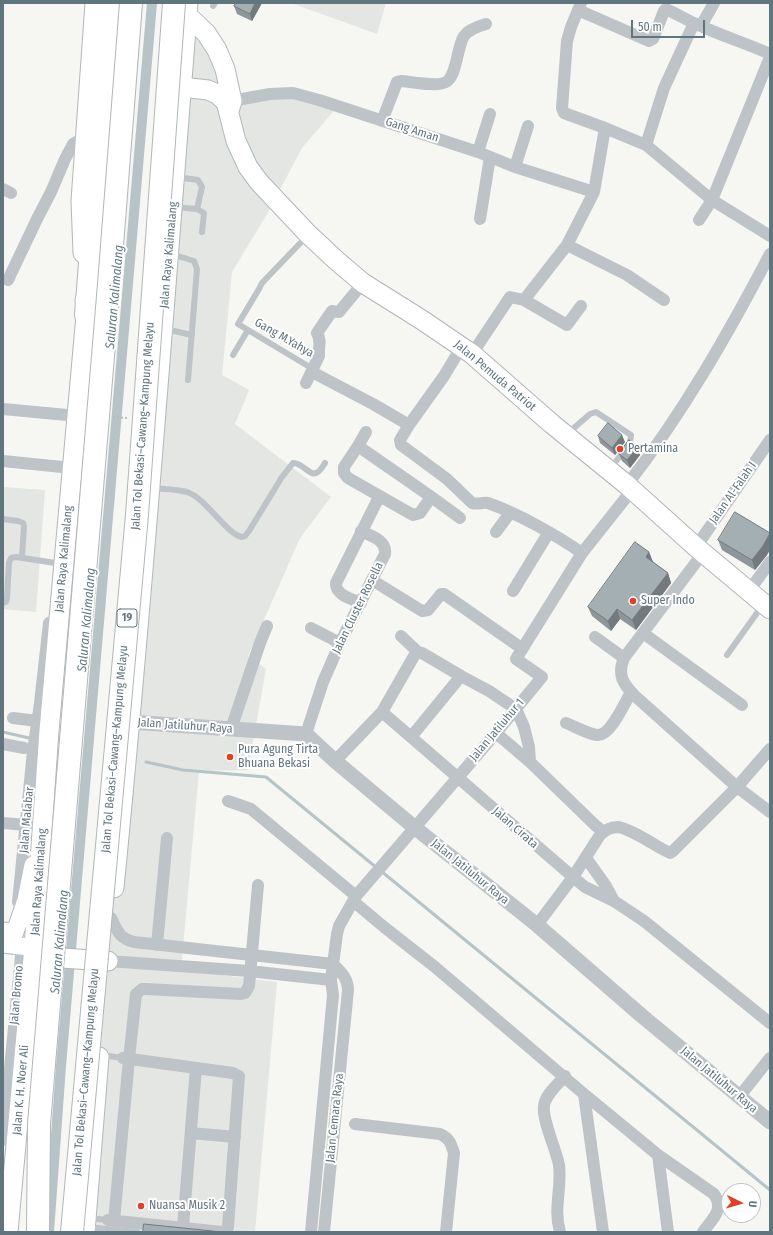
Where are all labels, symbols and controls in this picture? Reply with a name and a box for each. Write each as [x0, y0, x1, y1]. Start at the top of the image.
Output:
scale bar [633, 12, 707, 38]
text: 50 m [638, 20, 662, 34]
street label: Gang Aman [383, 115, 441, 145]
street label: Jalan Raya Kalimalang [157, 201, 181, 309]
water label: Saluran Kalimalang [103, 244, 127, 350]
street label: Gang M.Yahya [252, 315, 316, 361]
street label: Jalan Tol Bekasi–Cawang–Kampung Melayu [129, 321, 157, 531]
street label: Jalan Pemuda Patriot [451, 338, 539, 414]
place label: Pertamina [628, 442, 678, 456]
marker: Pertamina [615, 444, 625, 454]
street label: Jalan Al-Falah I [706, 459, 760, 527]
street label: Jalan Raya Kalimalang [52, 505, 76, 613]
street label: Jalan Cluster Rosella [330, 560, 386, 656]
water label: Saluran Kalimalang [75, 567, 99, 673]
place label: Super Indo [641, 594, 695, 608]
marker: Super Indo [628, 596, 638, 606]
road number: 19 [117, 609, 137, 627]
street label: Jalan Tol Bekasi–Cawang–Kampung Melayu [99, 645, 131, 853]
street label: Jalan Jatiluhur 1 [467, 696, 527, 764]
street label: Jalan Jatiluhur Raya [137, 715, 233, 737]
place label: Pura Agung Tirta Bhuana Bekasi [238, 743, 318, 771]
marker: Pura Agung Tirta Bhuana Bekasi [225, 752, 235, 762]
street label: Jalan Malabar [17, 786, 37, 854]
street label: Jalan Cirata [489, 804, 541, 852]
street label: Jalan Raya Kalimalang [28, 828, 50, 936]
street label: Jalan Jatiluhur Raya [428, 836, 512, 908]
water label: Saluran Kalimalang [48, 889, 72, 995]
street label: Jalan Bromo [7, 965, 27, 1025]
street label: Jalan Tol Bekasi–Cawang–Kampung Melayu [70, 968, 102, 1176]
street label: Jalan K. H. Noer Ali [10, 1044, 32, 1136]
street label: Jalan Jatiluhur Raya [678, 1044, 760, 1116]
street label: Jalan Cemara Raya [323, 1073, 347, 1163]
north arrow [721, 1183, 761, 1223]
place label: Nuansa Musik 2 [149, 1199, 225, 1213]
text: U [746, 1200, 759, 1208]
marker: Nuansa Musik 2 [136, 1201, 146, 1211]

